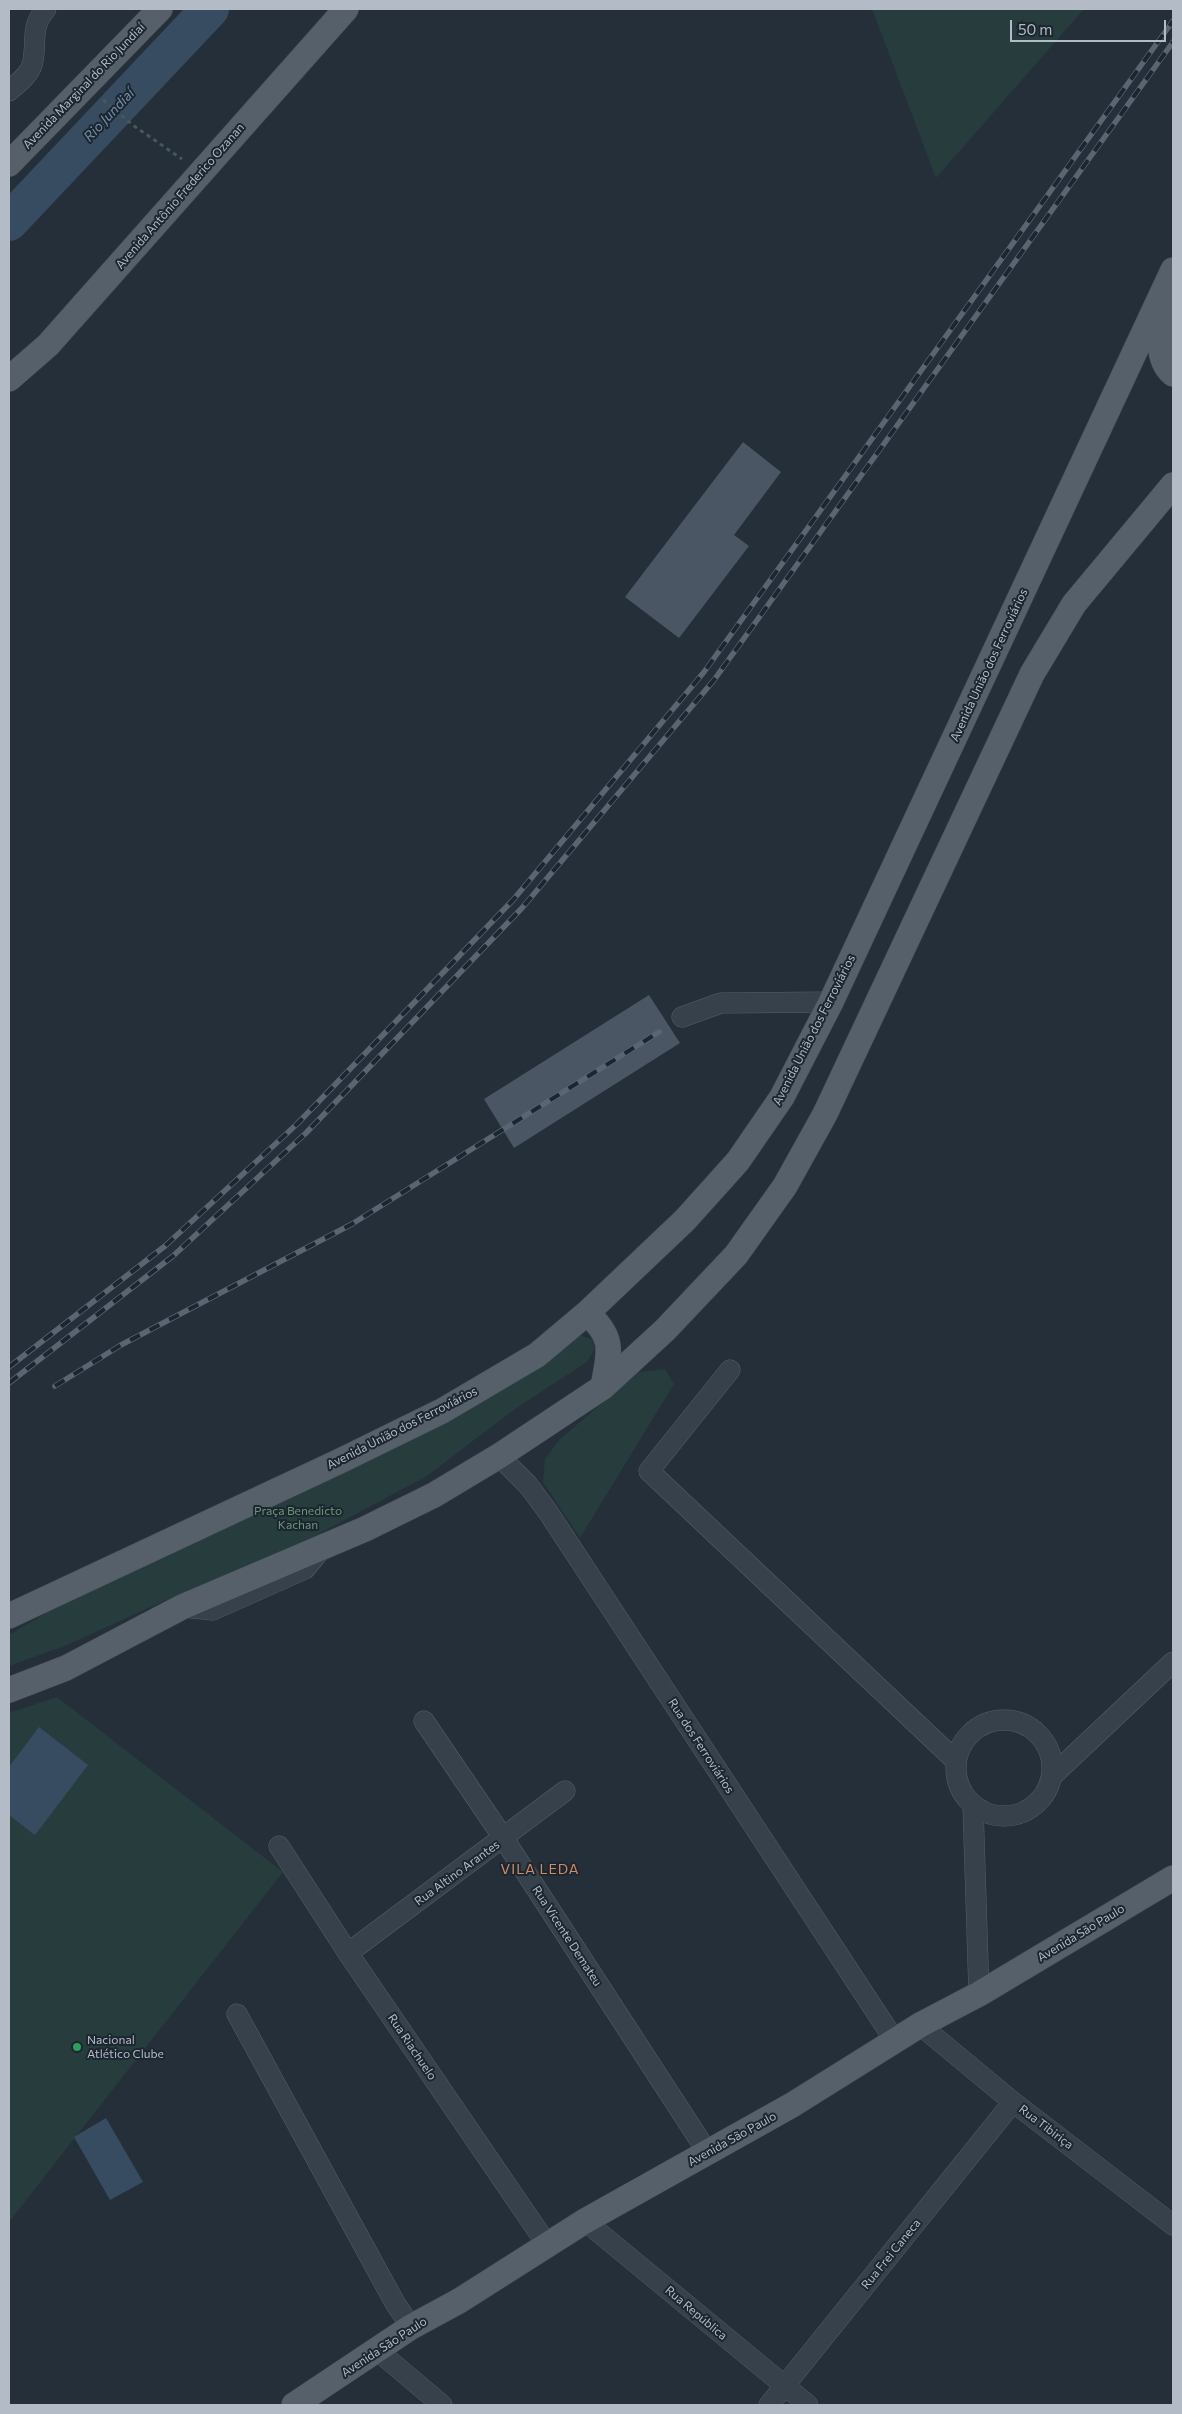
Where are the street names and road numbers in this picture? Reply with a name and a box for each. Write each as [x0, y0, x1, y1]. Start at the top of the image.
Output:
street label: Avenida Marginal do Rio Jundiaí [20, 20, 148, 152]
street label: Avenida Antônio Frederico Ozanan [113, 120, 247, 272]
street label: Avenida União dos Ferroviários [947, 586, 1031, 744]
street label: Avenida União dos Ferroviários [770, 952, 858, 1108]
street label: Avenida União dos Ferroviários [324, 1384, 480, 1472]
street label: Rua dos Ferroviários [665, 1696, 737, 1796]
street label: Rua Altino Arantes [412, 1837, 502, 1909]
street label: Rua Vicente Demateu [529, 1883, 605, 1989]
street label: Avenida São Paulo [1035, 1901, 1127, 1965]
street label: Rua Riachuelo [385, 2011, 439, 2083]
street label: Rua Tibiriça [1016, 2102, 1076, 2152]
street label: Avenida São Paulo [685, 2109, 779, 2169]
street label: Rua Frei Caneca [858, 2216, 924, 2292]
street label: Rua República [662, 2283, 730, 2343]
street label: Avenida São Paulo [339, 2314, 429, 2380]

